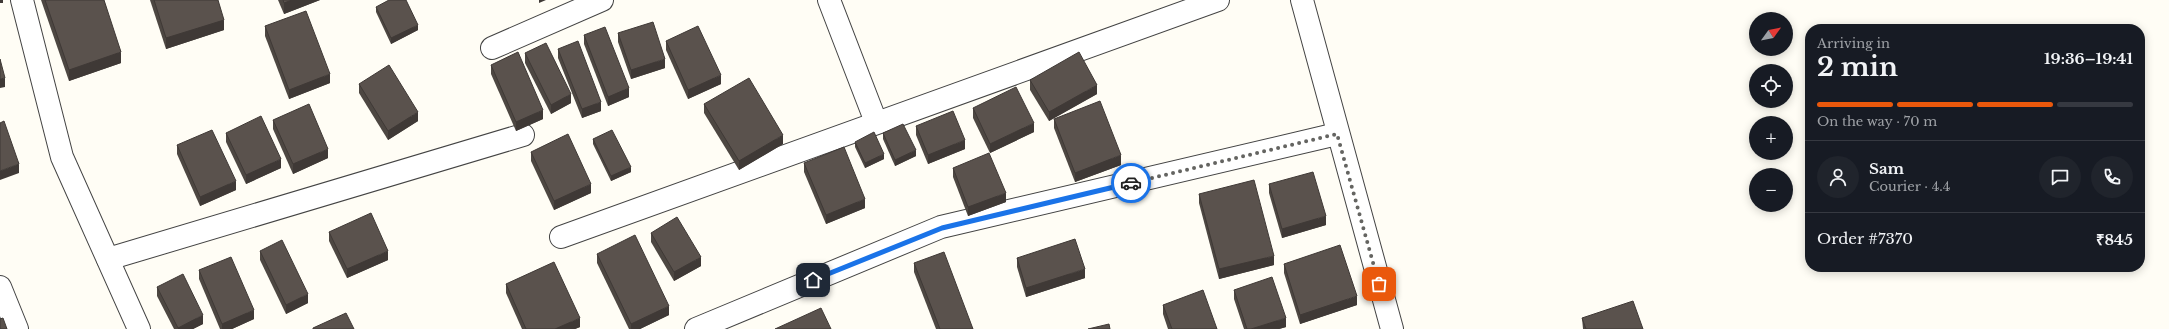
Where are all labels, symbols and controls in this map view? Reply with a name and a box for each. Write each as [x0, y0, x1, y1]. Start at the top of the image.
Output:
north arrow [1749, 12, 1793, 56]
map controls [1749, 12, 1793, 212]
text: Arriving in [1817, 35, 1890, 52]
text: 19:36–19:41 [2044, 49, 2133, 68]
text: 2 min [1817, 51, 1898, 83]
button: locate [1749, 64, 1793, 108]
text: On the way · 70 m [1817, 113, 1937, 130]
button: + [1749, 116, 1793, 160]
button: person [1817, 156, 1859, 198]
button: chat [2039, 156, 2081, 198]
button: phone [2091, 156, 2133, 198]
text: Sam [1869, 159, 1904, 178]
courier [1111, 163, 1151, 203]
button: − [1749, 168, 1793, 212]
icon: car [1120, 172, 1142, 194]
text: Courier · 4.4 [1869, 178, 1950, 195]
text: Order #7370 [1817, 229, 1913, 248]
text: ₹845 [2096, 230, 2133, 249]
pin [796, 263, 830, 297]
pin [1362, 267, 1396, 301]
icon: home [802, 269, 824, 291]
icon: bag [1368, 273, 1390, 295]

